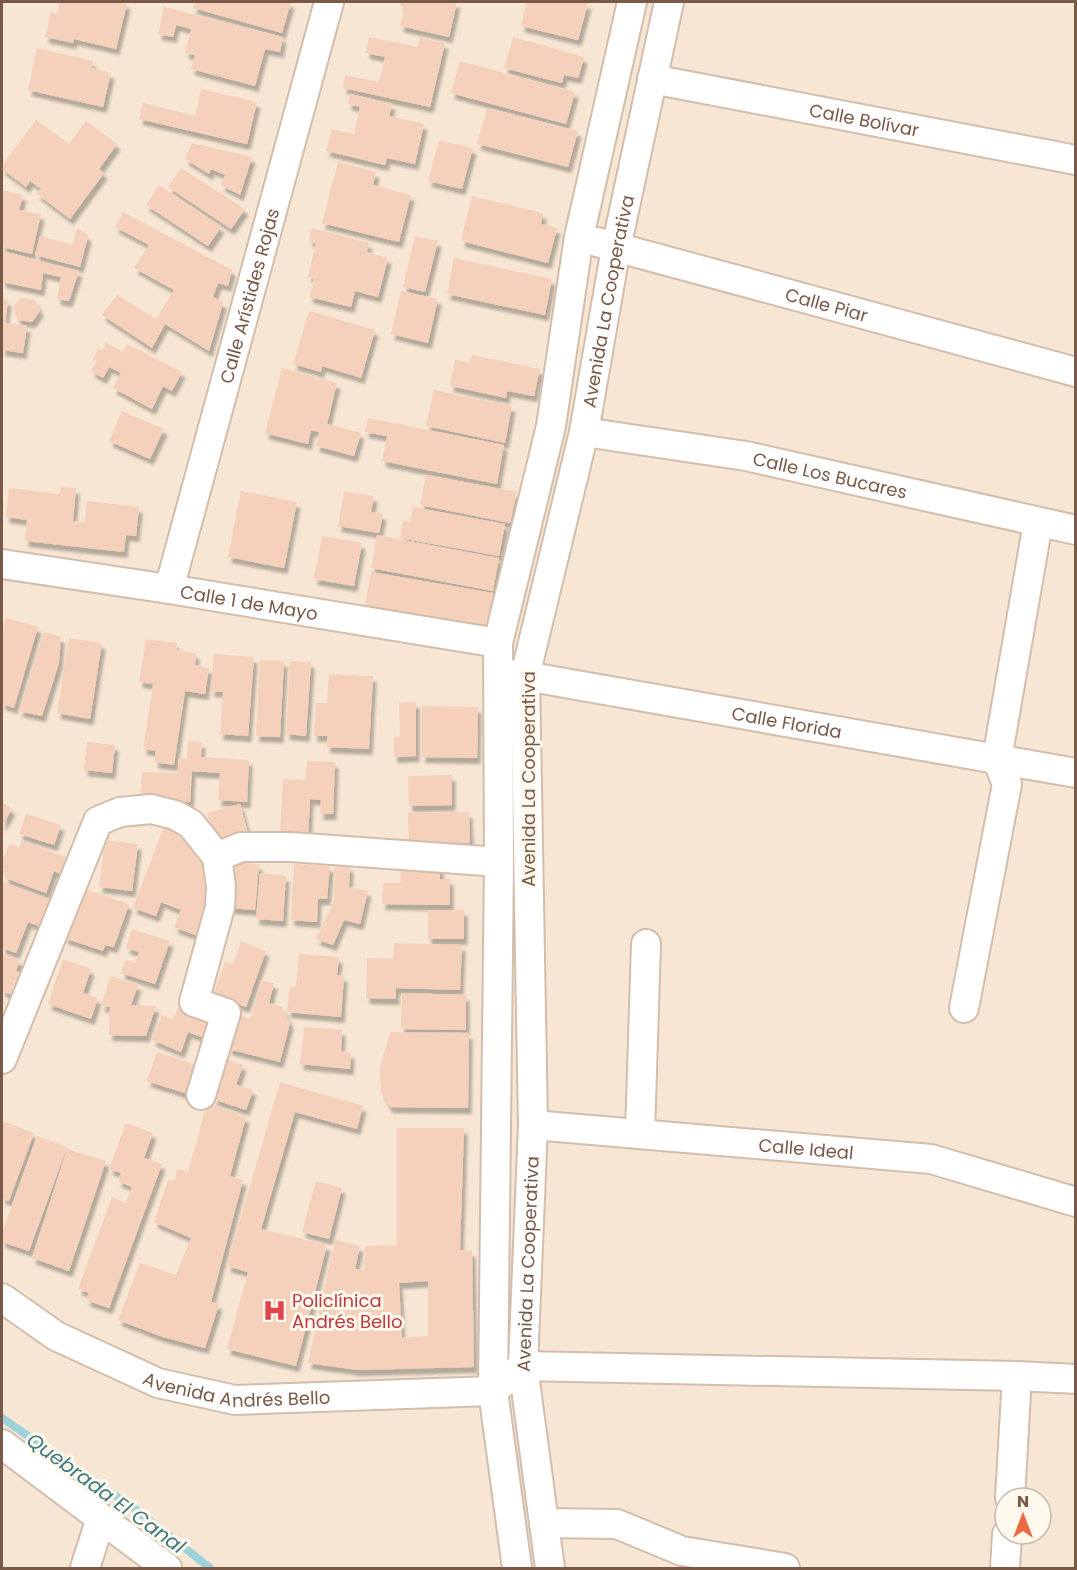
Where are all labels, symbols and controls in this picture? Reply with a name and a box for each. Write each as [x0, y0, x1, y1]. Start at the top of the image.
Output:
street label: Calle Bolívar [807, 97, 921, 142]
street label: Avenida La Cooperativa [576, 193, 640, 410]
street label: Calle Arístides Rojas [213, 205, 285, 386]
street label: Calle Piar [783, 281, 871, 328]
street label: Calle Los Bucares [751, 445, 910, 504]
street label: Calle 1 de Mayo [178, 579, 320, 626]
street label: Avenida La Cooperativa [516, 671, 541, 887]
street label: Calle Florida [730, 700, 844, 744]
street label: Calle Ideal [757, 1132, 855, 1165]
street label: Avenida La Cooperativa [510, 1156, 544, 1372]
place label: Policlínica Andrés Bello [292, 1288, 402, 1334]
hospital icon: Policlínica Andrés Bello [261, 1297, 287, 1323]
street label: Avenida Andrés Bello [139, 1365, 331, 1413]
water label: Quebrada El Canal [21, 1426, 191, 1560]
north arrow [993, 1486, 1053, 1546]
text: N [1017, 1490, 1029, 1513]

